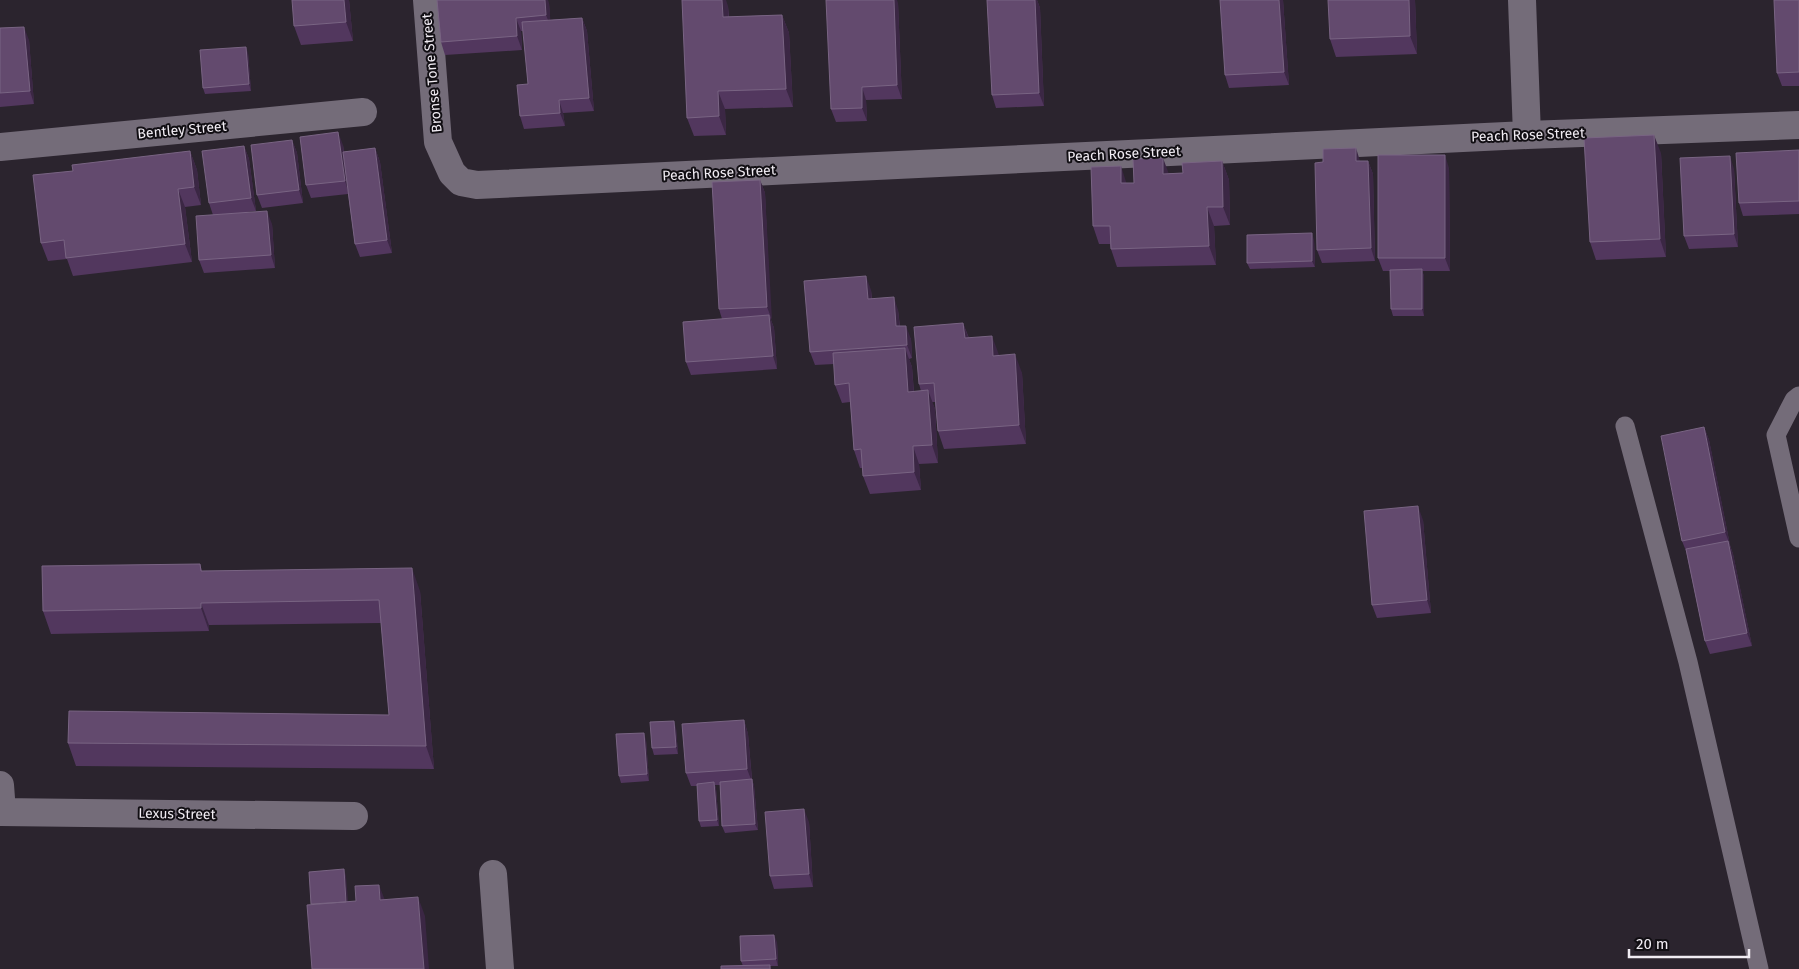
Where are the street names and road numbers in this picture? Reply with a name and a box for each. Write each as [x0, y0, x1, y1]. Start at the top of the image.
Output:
street label: Bronse Tone Street [418, 12, 446, 133]
street label: Bentley Street [137, 118, 228, 142]
street label: Peach Rose Street [1471, 124, 1586, 145]
street label: Peach Rose Street [1067, 142, 1182, 165]
street label: Peach Rose Street [662, 161, 777, 184]
street label: Lexus Street [138, 805, 217, 823]

